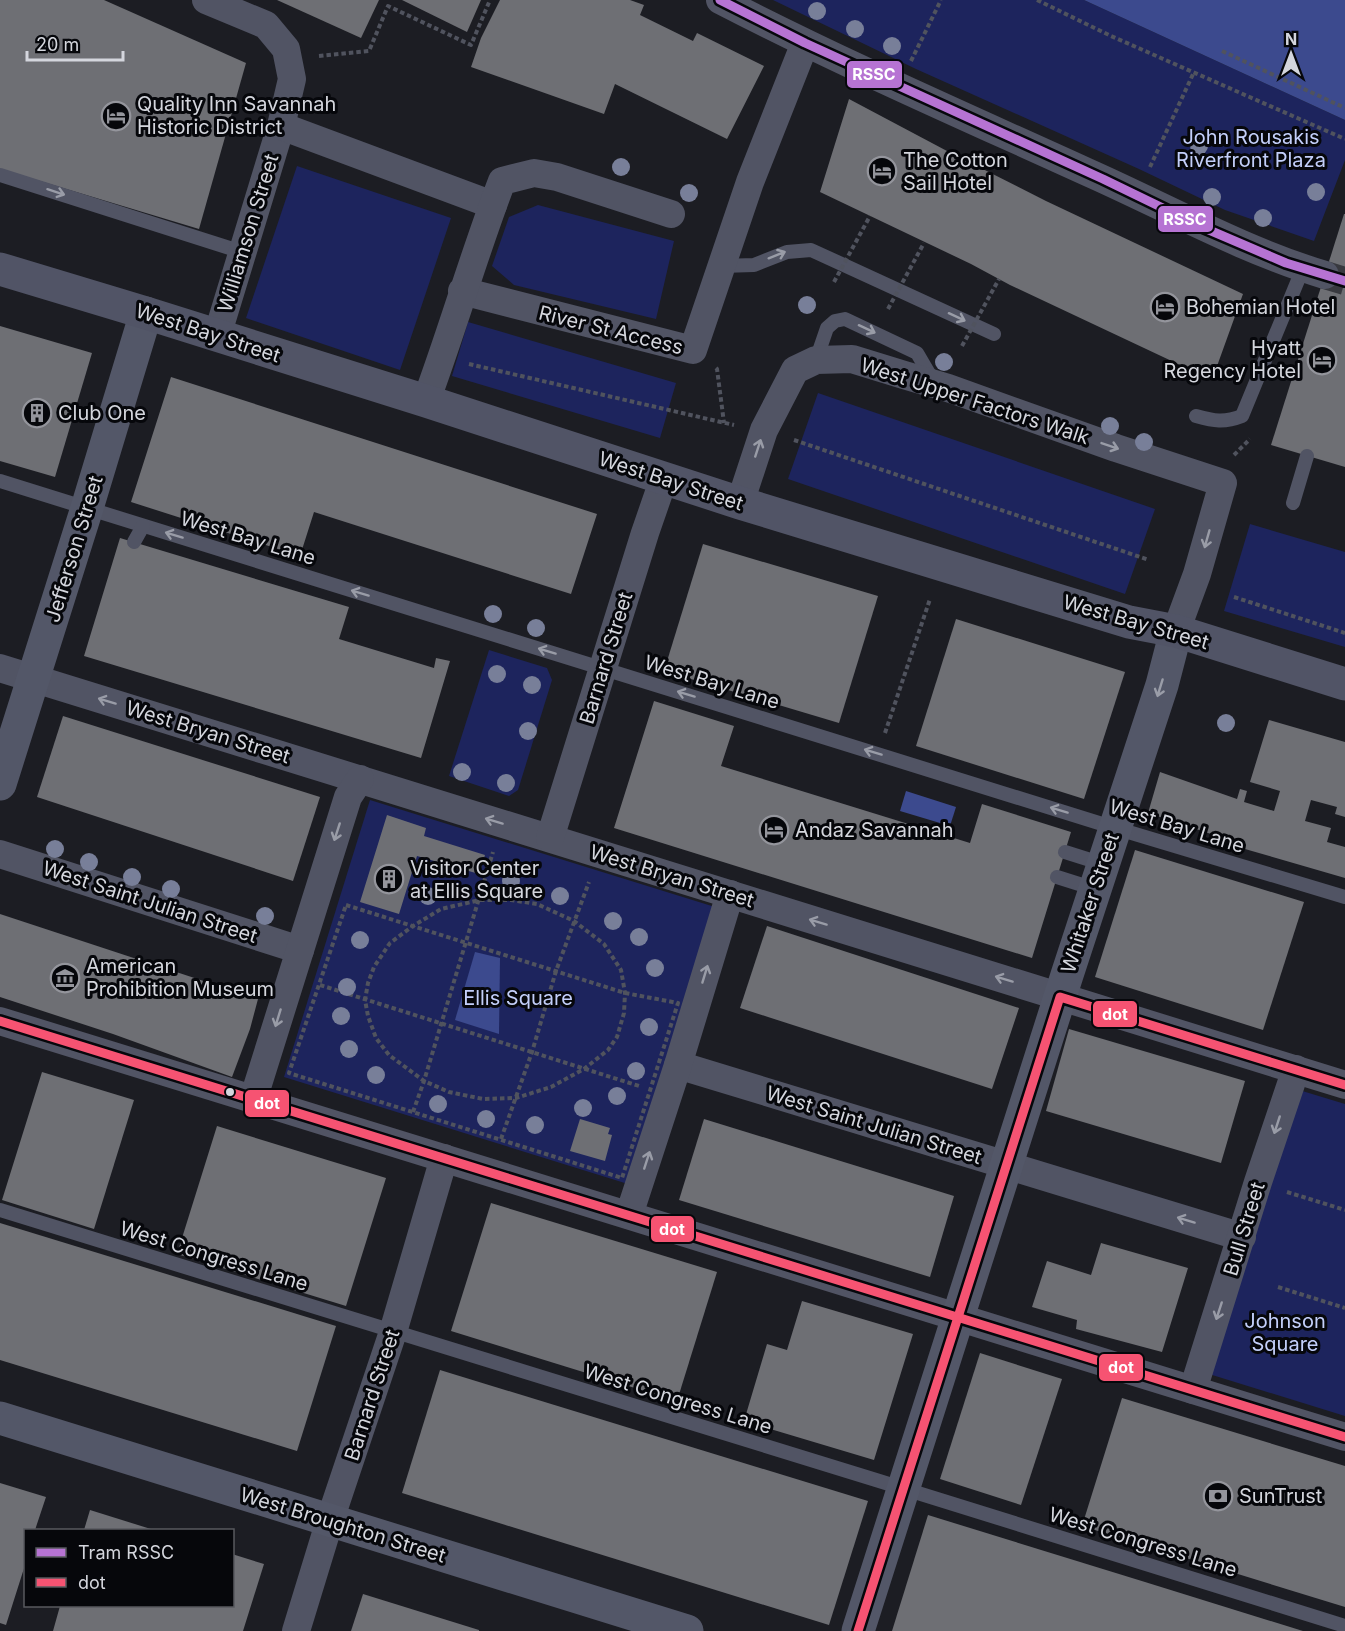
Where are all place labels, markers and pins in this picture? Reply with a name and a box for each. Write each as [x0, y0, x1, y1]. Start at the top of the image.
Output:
place label: Quality Inn Savannah Historic District [137, 92, 336, 139]
hotel icon: Quality Inn Savannah Historic District [100, 100, 132, 132]
place label: The Cotton Sail Hotel [903, 148, 1008, 195]
hotel icon: The Cotton Sail Hotel [866, 155, 898, 187]
hotel icon: Bohemian Hotel [1149, 291, 1181, 323]
place label: Bohemian Hotel [1186, 295, 1335, 319]
place label: Hyatt Regency Hotel [1163, 336, 1301, 383]
hotel icon: Hyatt Regency Hotel [1306, 344, 1338, 376]
building icon: Club One [21, 397, 53, 429]
place label: Club One [58, 401, 146, 425]
hotel icon: Andaz Savannah [758, 814, 790, 846]
place label: Andaz Savannah [795, 818, 954, 842]
place label: Visitor Center at Ellis Square [410, 856, 543, 903]
building icon: Visitor Center at Ellis Square [373, 863, 405, 895]
place label: American Prohibition Museum [86, 954, 274, 1001]
museum icon: American Prohibition Museum [49, 962, 81, 994]
unlabelled marker [224, 1086, 236, 1098]
bank icon: SunTrust [1202, 1480, 1234, 1512]
place label: SunTrust [1239, 1484, 1323, 1508]

